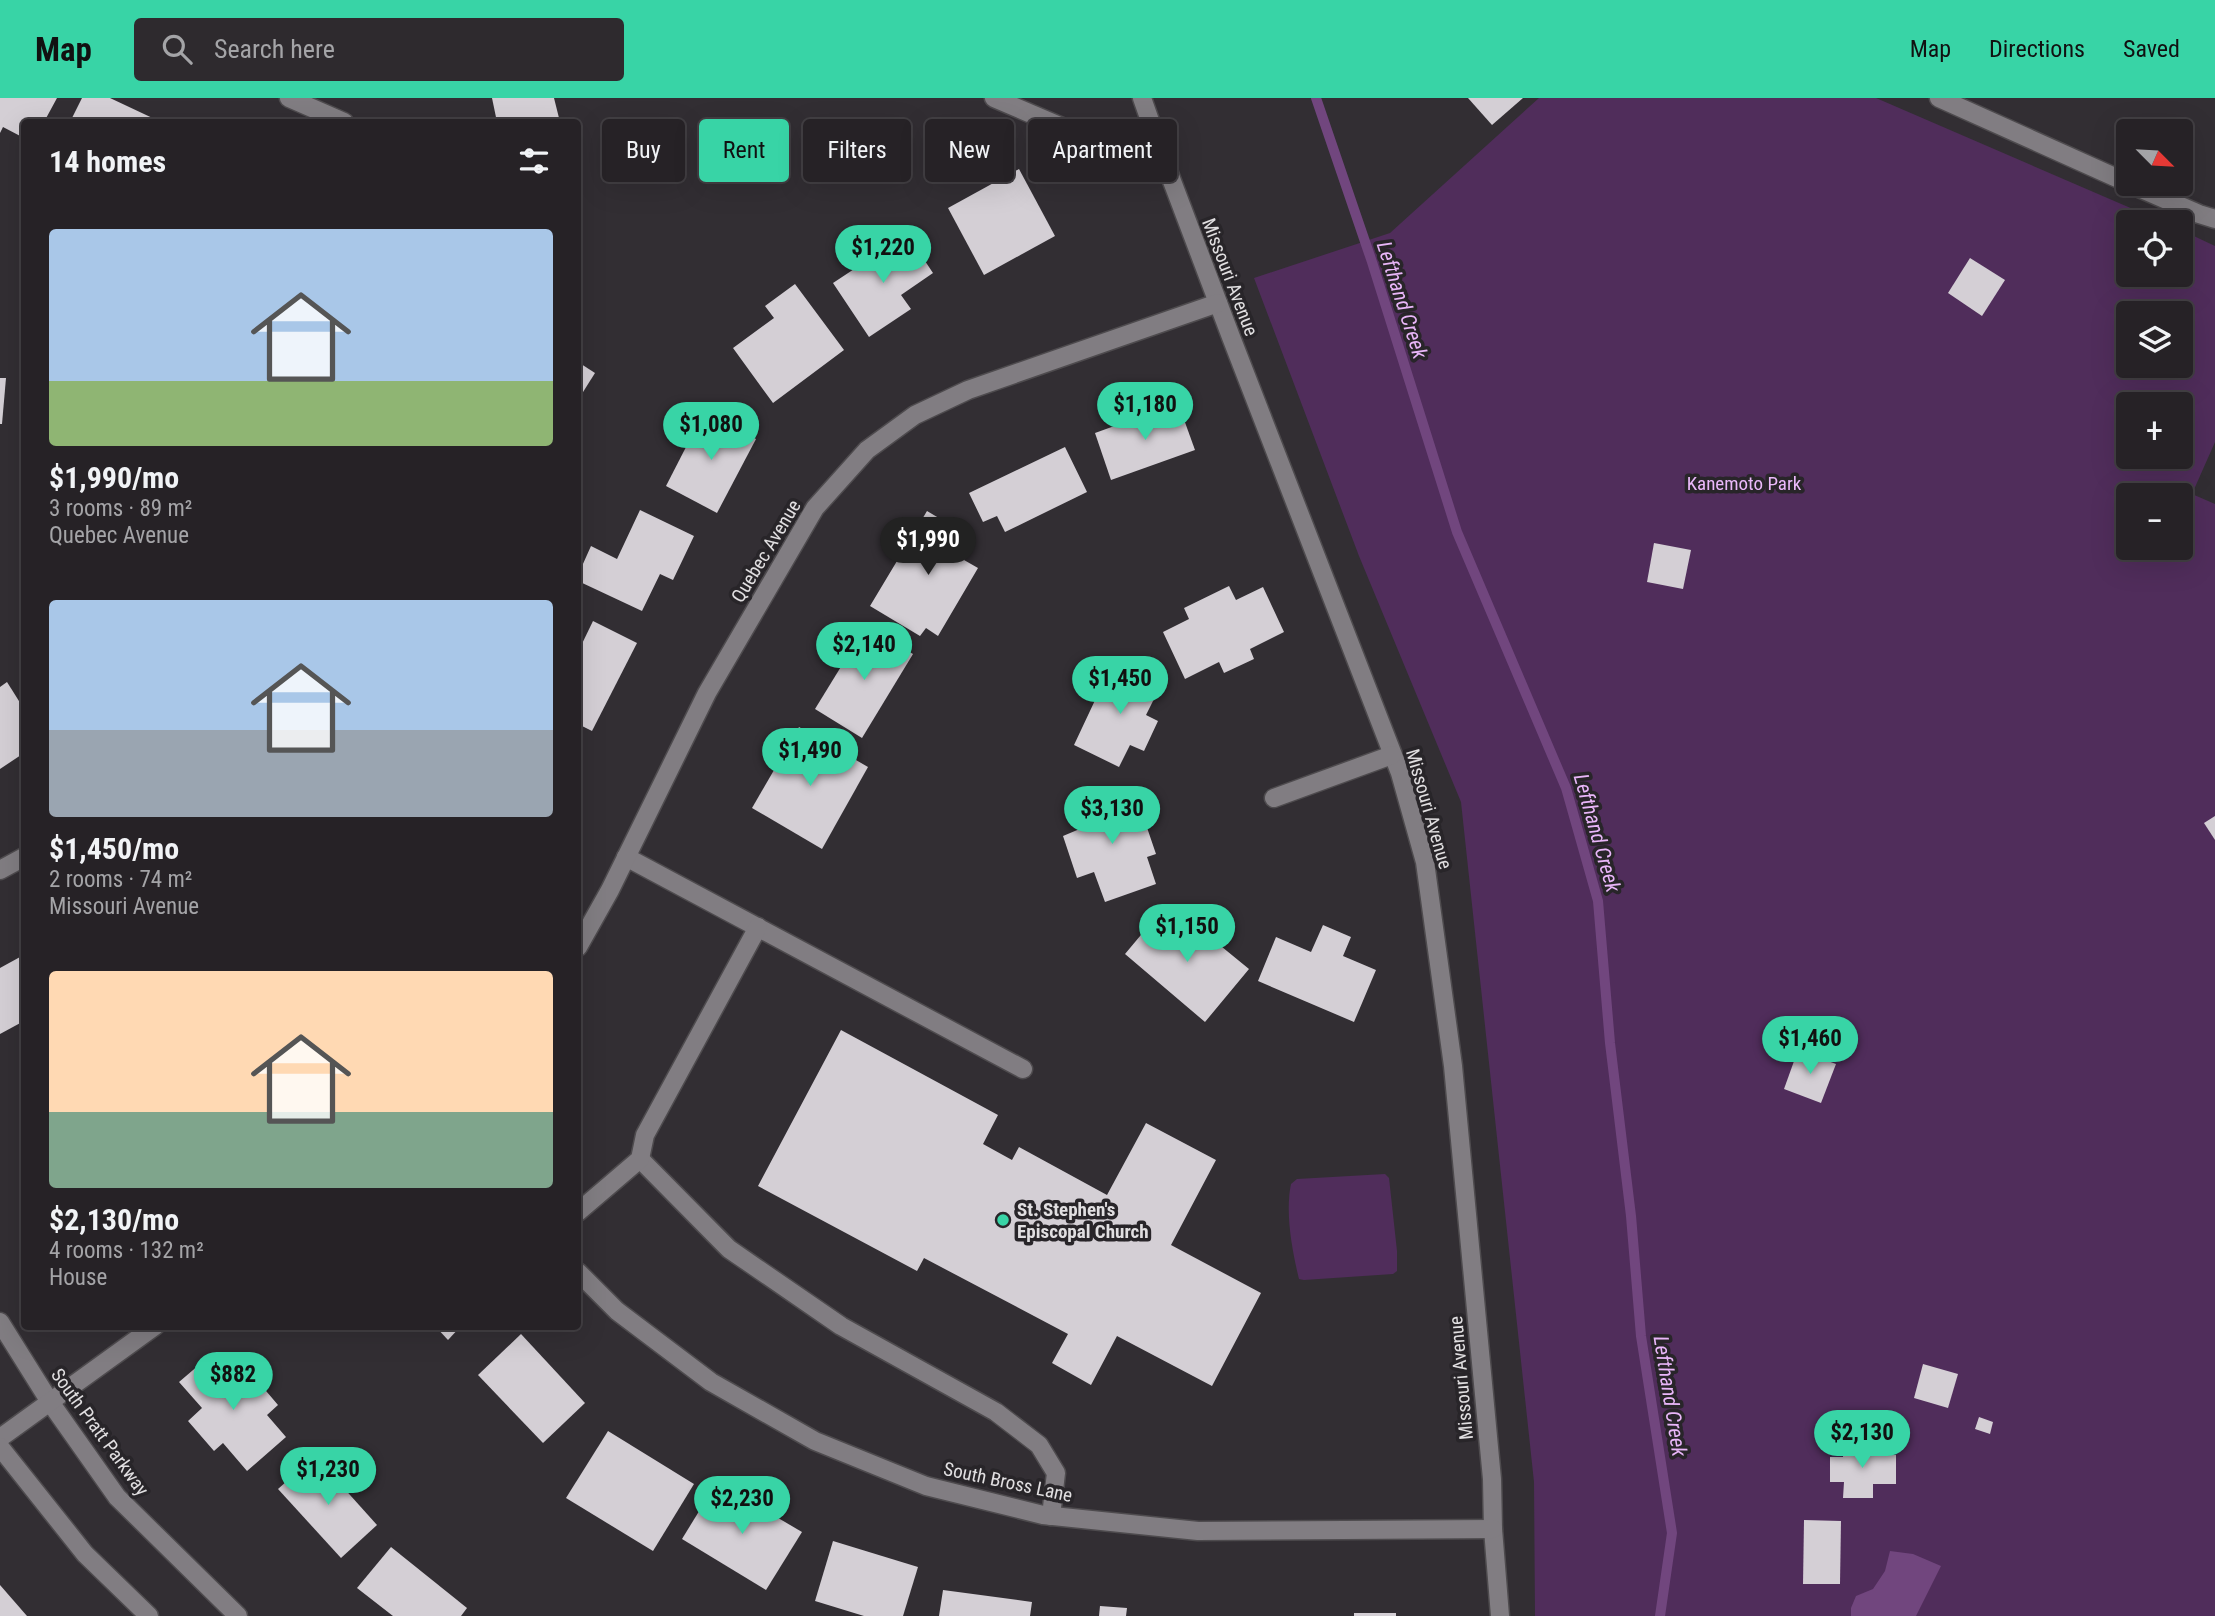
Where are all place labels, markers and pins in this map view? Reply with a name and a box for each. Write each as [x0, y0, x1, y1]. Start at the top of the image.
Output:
pin: $1,220 [826, 226, 940, 285]
pin: $1,180 [1088, 382, 1202, 442]
pin: $1,080 [654, 402, 768, 462]
pin: $1,990 [871, 518, 985, 577]
pin: $2,140 [807, 622, 921, 682]
pin: $1,450 [1063, 656, 1177, 716]
pin: $1,490 [753, 728, 867, 788]
pin: $3,130 [1055, 786, 1169, 846]
pin: $1,150 [1130, 904, 1244, 964]
pin: $1,460 [1753, 1016, 1867, 1076]
place label: St. Stephen's Episcopal Church [1017, 1198, 1149, 1243]
marker: St. Stephen's Episcopal Church [995, 1212, 1011, 1228]
pin: $882 [192, 1352, 274, 1412]
pin: $2,130 [1805, 1410, 1919, 1470]
pin: $1,230 [271, 1448, 385, 1507]
pin: $2,230 [685, 1476, 799, 1536]

